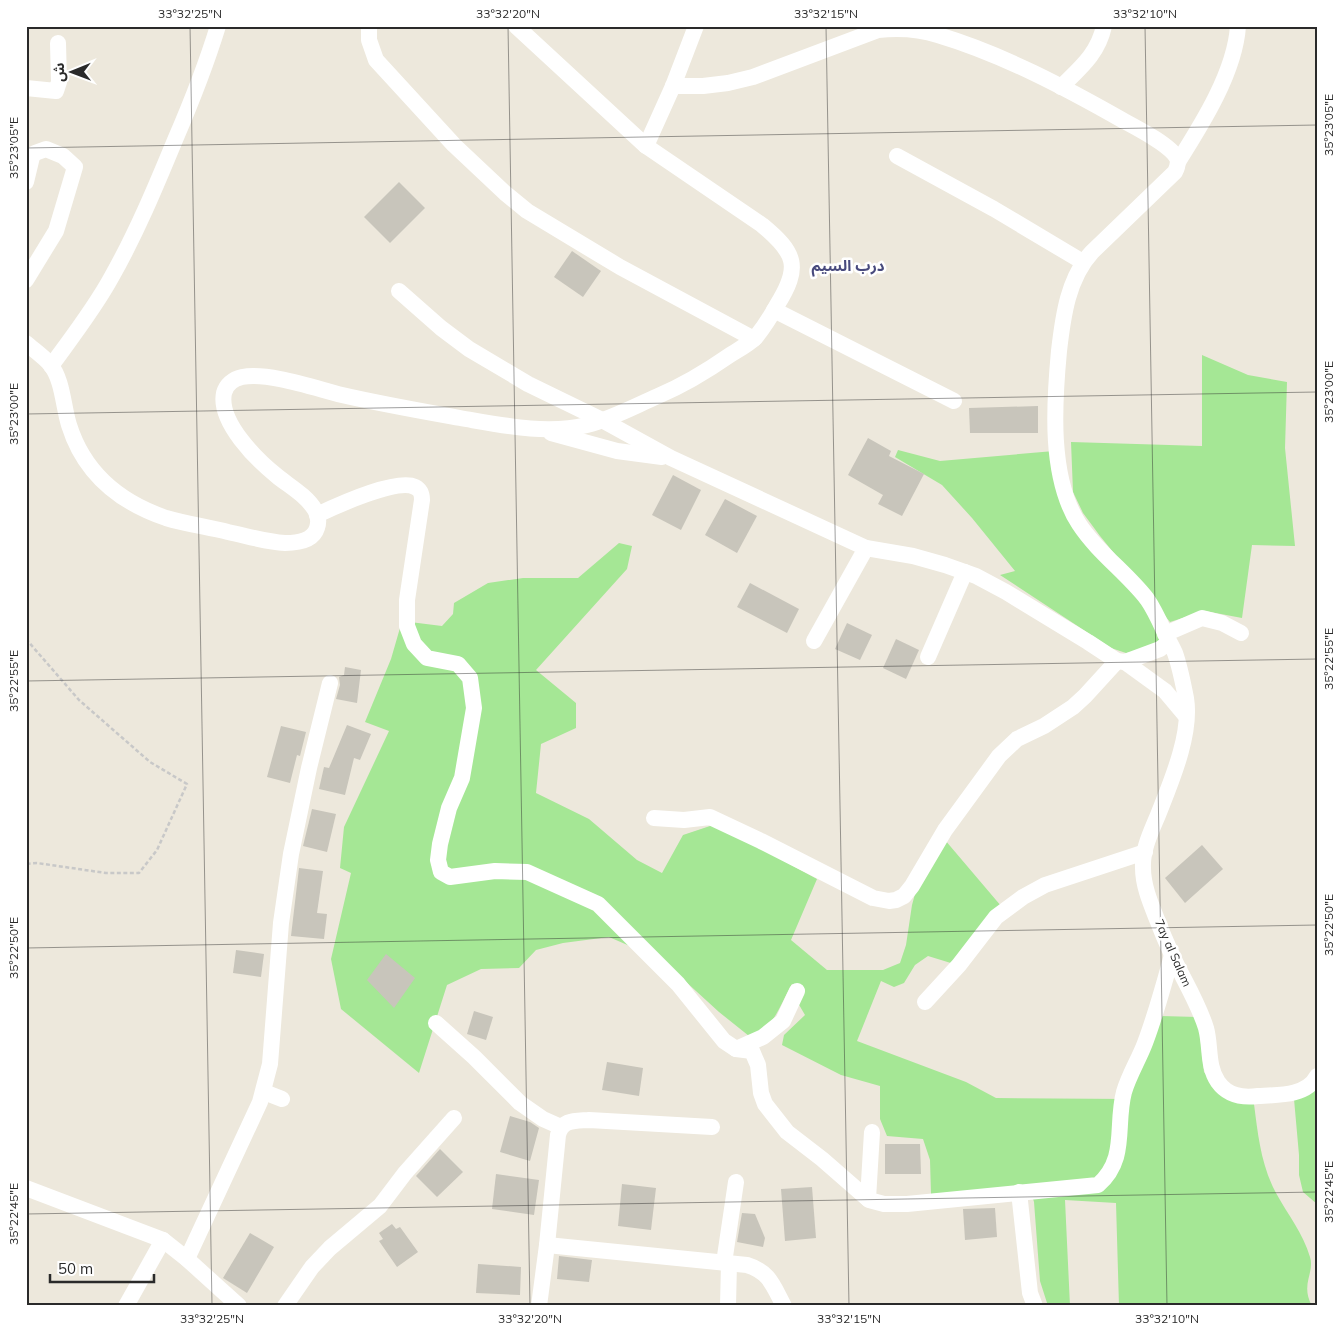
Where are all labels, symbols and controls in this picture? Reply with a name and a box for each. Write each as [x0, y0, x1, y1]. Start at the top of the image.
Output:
text: 33°32'25"N [158, 6, 222, 21]
text: 33°32'20"N [476, 6, 540, 21]
text: 33°32'15"N [794, 6, 858, 21]
text: 33°32'10"N [1113, 6, 1177, 21]
north arrow [48, 48, 98, 98]
text: ش [50, 62, 68, 82]
text: 35°23'05"E [1321, 94, 1336, 156]
text: 35°23'05"E [6, 117, 21, 179]
district label: درب السيم [811, 256, 885, 277]
text: 35°23'00"E [1321, 361, 1336, 423]
text: 35°23'00"E [6, 383, 21, 445]
text: 35°22'55"E [1321, 628, 1336, 690]
text: 35°22'55"E [6, 650, 21, 712]
text: 35°22'50"E [1321, 894, 1336, 956]
text: 35°22'50"E [6, 917, 21, 979]
street label: 7ay al Salam [1152, 917, 1195, 989]
text: 35°22'45"E [1321, 1161, 1336, 1223]
text: 35°22'45"E [6, 1183, 21, 1245]
scale bar [50, 1252, 154, 1284]
text: 50 m [58, 1259, 93, 1278]
text: 33°32'25"N [180, 1311, 244, 1326]
text: 33°32'20"N [498, 1311, 562, 1326]
text: 33°32'15"N [817, 1311, 881, 1326]
text: 33°32'10"N [1135, 1311, 1199, 1326]

